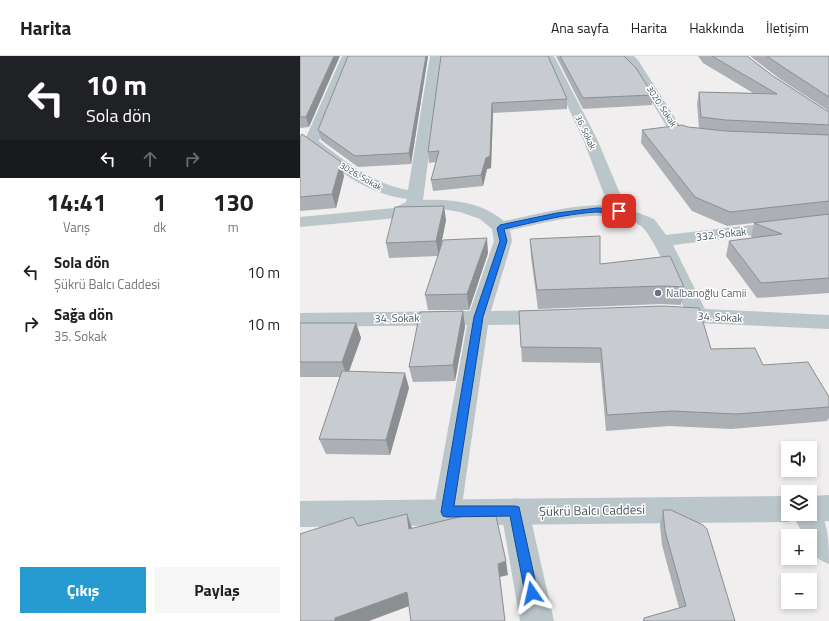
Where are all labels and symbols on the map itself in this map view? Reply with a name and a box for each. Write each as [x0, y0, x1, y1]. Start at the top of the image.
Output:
street label: 3020. Sokak [644, 83, 681, 130]
street label: 36. Sokak [572, 113, 600, 152]
street label: 3026. Sokak [337, 159, 385, 194]
pin [602, 194, 636, 228]
street label: 332. Sokak [695, 223, 748, 245]
place label: Nalbanoğlu Camii [666, 285, 746, 301]
marker: Nalbanoğlu Camii [653, 288, 663, 298]
street label: 34. Sokak [697, 308, 744, 326]
street label: 34. Sokak [374, 310, 420, 326]
street label: Şükrü Balcı Caddesi [539, 499, 645, 521]
position arrow [511, 572, 553, 614]

